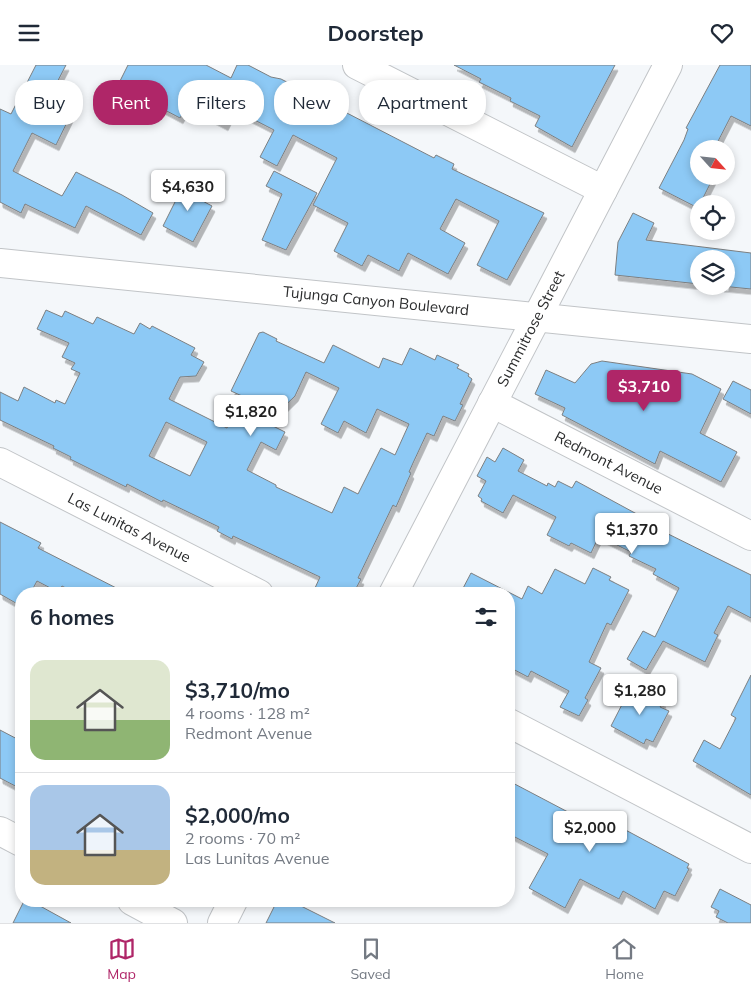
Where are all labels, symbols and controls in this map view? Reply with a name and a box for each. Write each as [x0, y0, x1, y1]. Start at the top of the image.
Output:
icon: menu [15, 19, 43, 47]
text: Doorstep [327, 19, 424, 47]
icon: heart [708, 19, 736, 47]
chip: Buy [15, 80, 83, 125]
chip: Rent [93, 80, 168, 125]
chip: Filters [178, 80, 264, 125]
chip: New [274, 80, 349, 125]
chip: Apartment [359, 80, 486, 125]
north arrow [690, 140, 735, 185]
map controls [690, 140, 735, 295]
pin: $4,630 [147, 169, 229, 212]
text: $4,630 [162, 176, 214, 196]
button: locate [690, 195, 735, 240]
button: layers [690, 250, 735, 295]
street label: Summitrose Street [492, 267, 568, 390]
street label: Tujunga Canyon Boulevard [282, 282, 470, 319]
pin: $3,710 [603, 369, 685, 412]
text: $3,710 [618, 376, 670, 396]
pin: $1,820 [210, 395, 292, 437]
text: $1,820 [225, 401, 277, 421]
street label: Redmont Avenue [551, 427, 666, 498]
street label: Las Lunitas Avenue [65, 488, 194, 567]
pin: $1,370 [591, 513, 673, 555]
text: $1,370 [606, 519, 658, 539]
icon: filters [472, 603, 500, 631]
text: 6 homes [30, 604, 114, 630]
pin: $1,280 [599, 673, 681, 716]
text: $3,710/mo [185, 677, 290, 703]
icon: home [70, 680, 130, 740]
text: $1,280 [614, 680, 666, 700]
text: 4 rooms · 128 m² [185, 703, 310, 723]
text: Redmont Avenue [185, 723, 312, 743]
text: $2,000/mo [185, 802, 290, 828]
icon: home [70, 805, 130, 865]
pin: $2,000 [549, 811, 631, 853]
text: $2,000 [564, 817, 616, 837]
text: 2 rooms · 70 m² [185, 828, 300, 848]
text: Las Lunitas Avenue [185, 848, 329, 868]
tab: Map [107, 935, 136, 983]
tab: Saved [350, 935, 391, 983]
tab: Home [605, 935, 644, 983]

